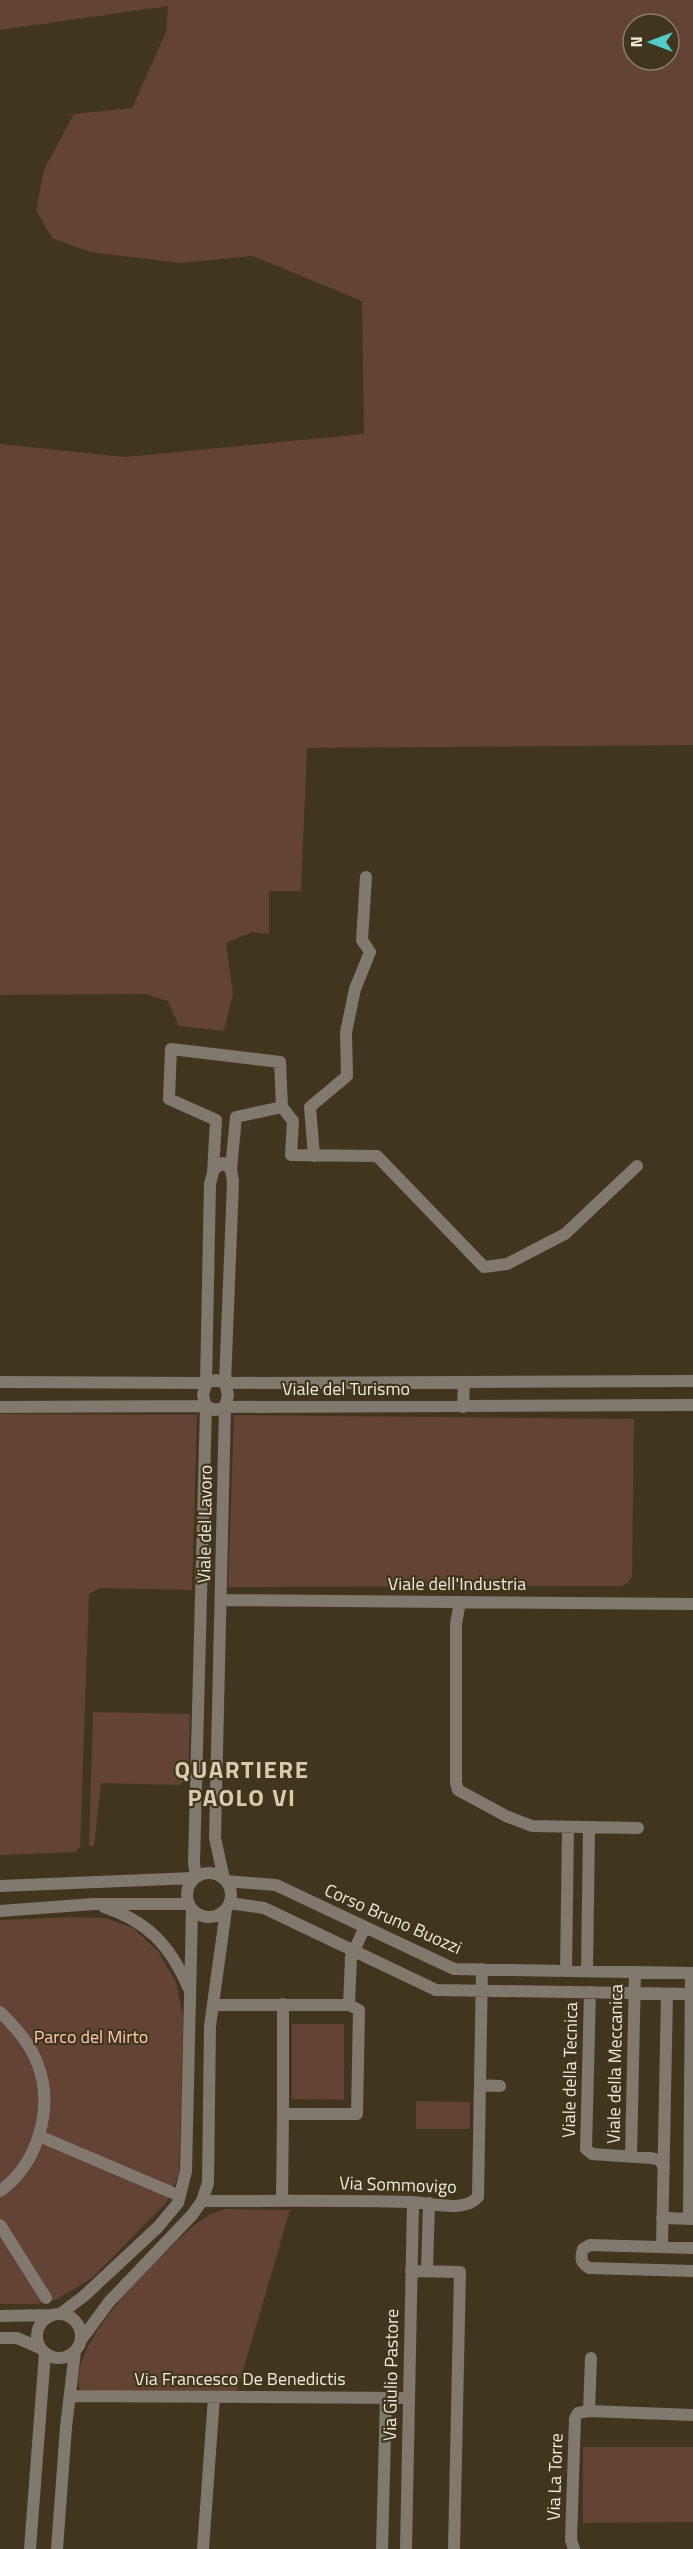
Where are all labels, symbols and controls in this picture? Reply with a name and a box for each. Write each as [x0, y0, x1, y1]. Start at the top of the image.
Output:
north arrow [621, 12, 681, 72]
text: N [624, 36, 648, 48]
street label: Viale del Turismo [282, 1375, 410, 1402]
street label: Viale del Lavoro [190, 1465, 219, 1583]
street label: Viale dell'Industria [388, 1570, 526, 1597]
district label: QUARTIERE PAOLO VI [174, 1751, 310, 1815]
street label: Corso Bruno Buozzi [320, 1876, 466, 1961]
street label: Viale della Meccanica [600, 1984, 629, 2144]
street label: Viale della Tecnica [555, 2002, 584, 2138]
park label: Parco del Mirto [34, 2023, 148, 2050]
street label: Via Sommovigo [339, 2169, 457, 2200]
street label: Via Giulio Pastore [376, 2309, 405, 2441]
street label: Via Francesco De Benedictis [134, 2365, 346, 2392]
street label: Via La Torre [539, 2433, 570, 2521]

